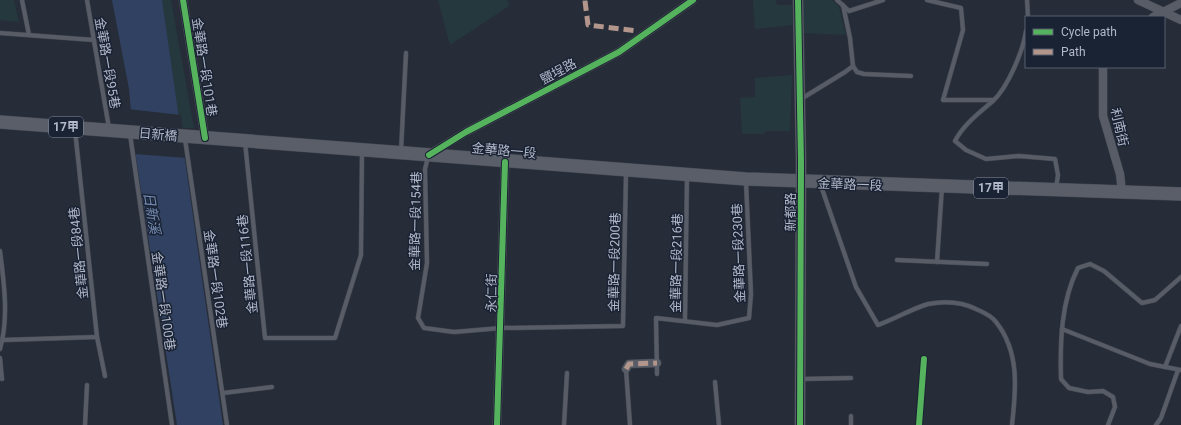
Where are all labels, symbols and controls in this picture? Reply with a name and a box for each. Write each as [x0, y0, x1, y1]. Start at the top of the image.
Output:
street label: 金華路一段95巷 [92, 16, 123, 110]
legend [1025, 16, 1165, 68]
street label: 金華路一段101巷 [189, 17, 220, 118]
text: Cycle path [1061, 25, 1117, 39]
text: Path [1061, 45, 1086, 59]
street label: 鹽埕路 [537, 56, 579, 87]
street label: 利南街 [1108, 106, 1131, 148]
road number: 17甲 [49, 117, 83, 137]
street label: 日新橋 [138, 125, 178, 144]
street label: 金華路一段 [471, 140, 537, 161]
street label: 金華路一段154巷 [407, 171, 424, 271]
street label: 金華路一段 [817, 176, 883, 193]
road number: 17甲 [974, 178, 1008, 198]
water label: 日新溪 [141, 191, 163, 237]
street label: 新都路 [783, 192, 798, 232]
street label: 金華路一段230巷 [729, 203, 748, 303]
street label: 金華路一段84巷 [66, 206, 91, 300]
street label: 金華路一段200巷 [606, 212, 623, 312]
street label: 金華路一段116巷 [235, 213, 260, 314]
street label: 金華路一段216巷 [668, 213, 685, 313]
street label: 金華路一段102巷 [201, 229, 230, 330]
street label: 金華路一段100巷 [149, 251, 178, 352]
street label: 永仁街 [484, 273, 499, 313]

